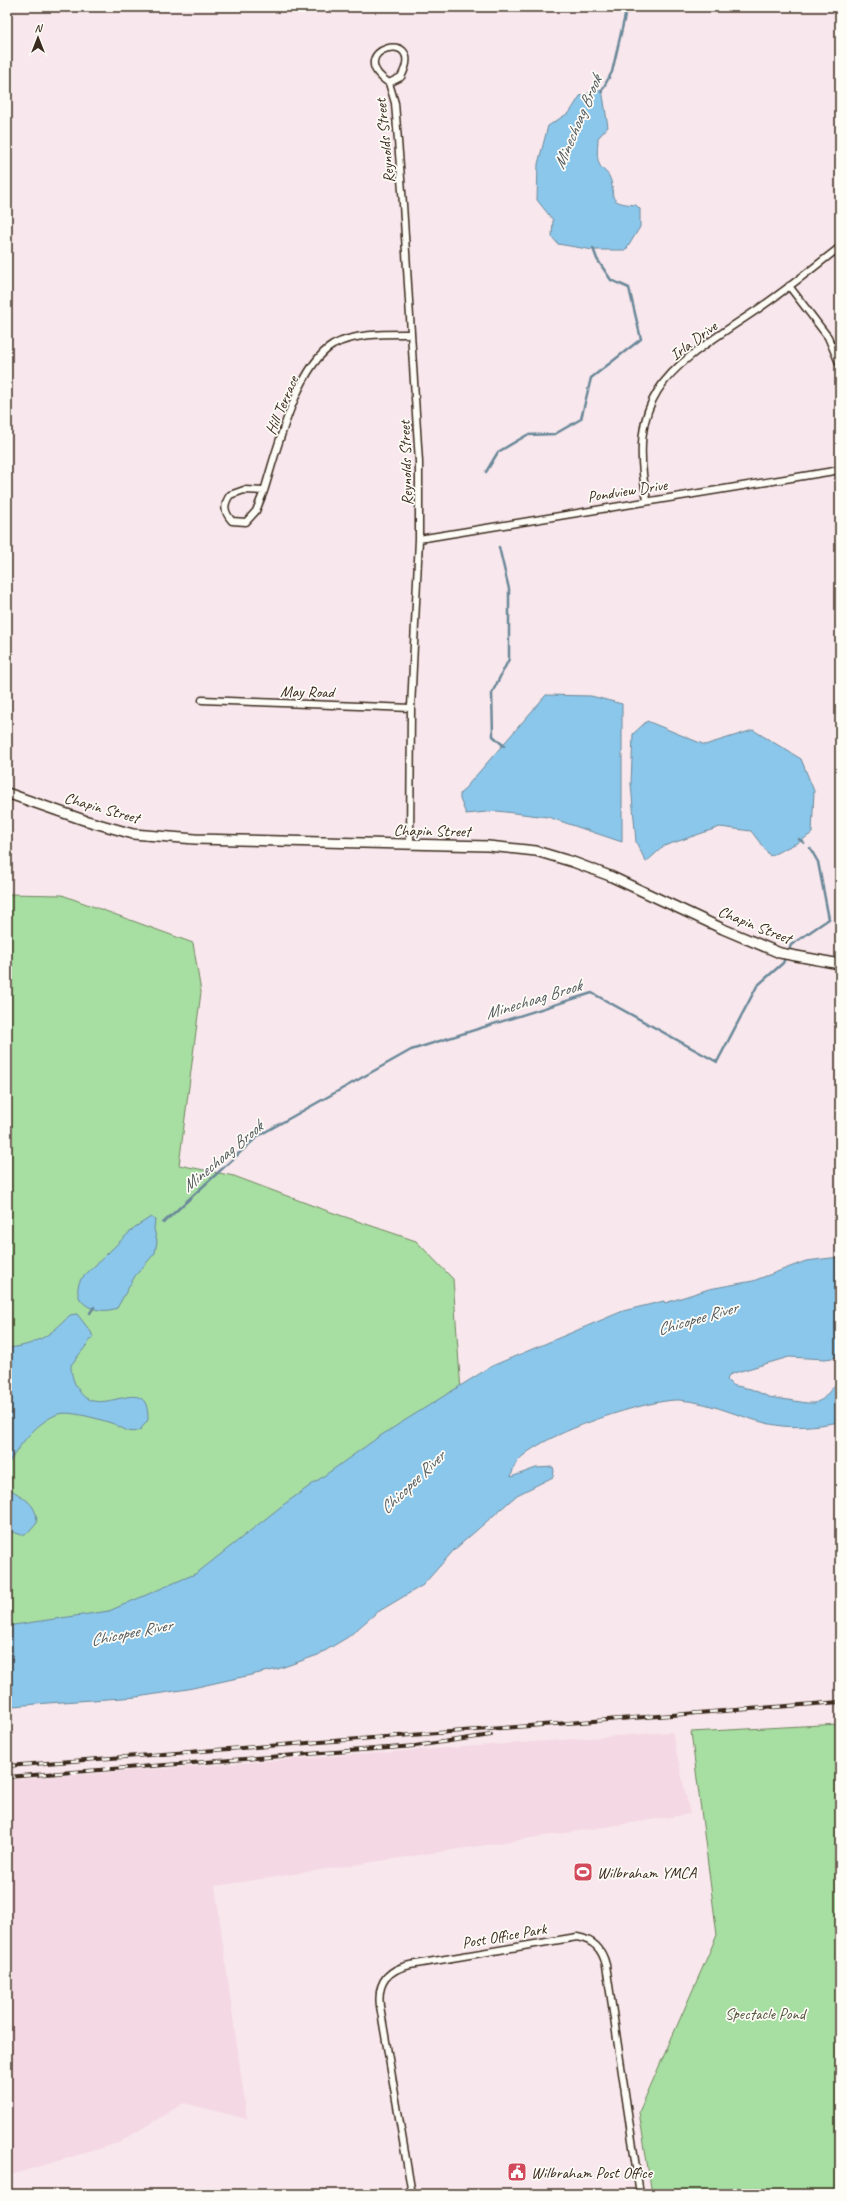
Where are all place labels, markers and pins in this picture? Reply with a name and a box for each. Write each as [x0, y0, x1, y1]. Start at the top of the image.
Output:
sports icon: Wilbraham YMCA [572, 1861, 594, 1883]
place label: Wilbraham YMCA [597, 1863, 697, 1883]
public building icon: Wilbraham Post Office [506, 2161, 528, 2183]
place label: Wilbraham Post Office [531, 2163, 654, 2183]

